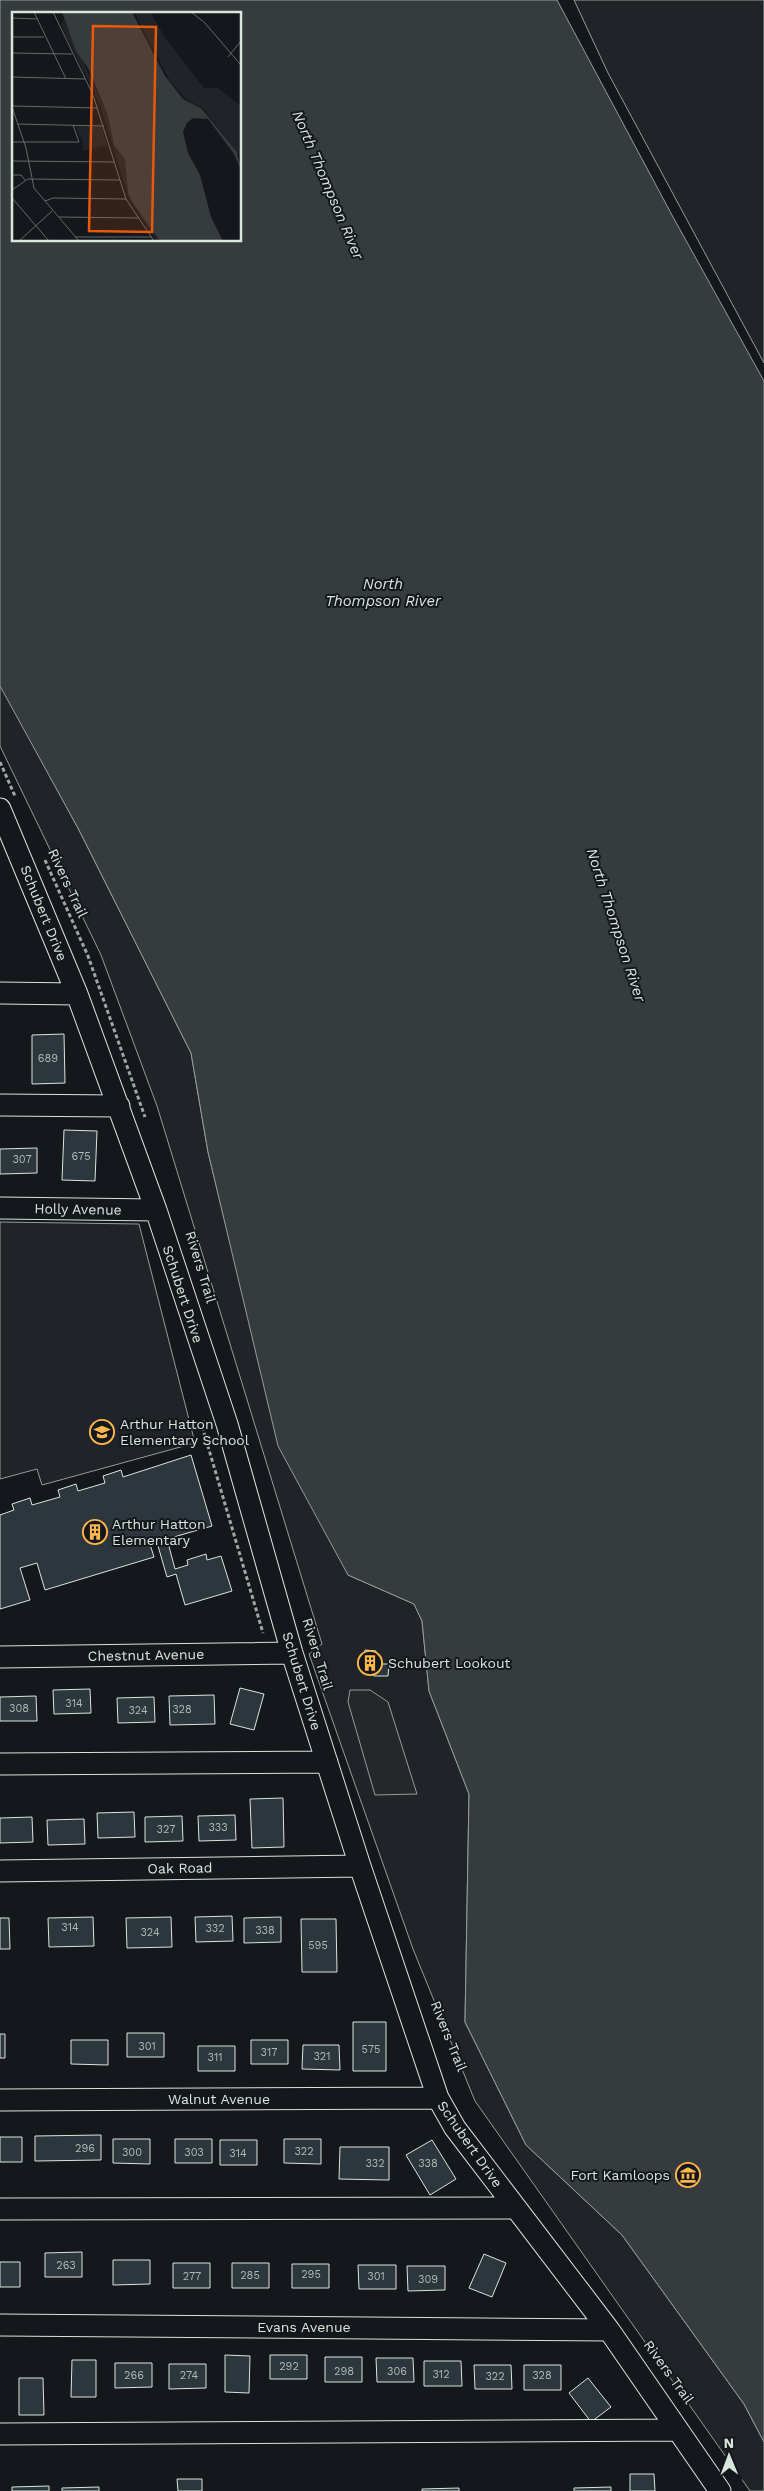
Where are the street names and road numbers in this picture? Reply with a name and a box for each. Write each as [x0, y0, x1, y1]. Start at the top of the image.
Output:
street label: Rivers Trail [45, 846, 91, 921]
street label: Schubert Drive [18, 863, 70, 963]
street label: Holly Avenue [34, 1200, 122, 1218]
street label: Rivers Trail [182, 1229, 220, 1306]
street label: Schubert Drive [160, 1243, 206, 1345]
street label: Rivers Trail [299, 1616, 337, 1693]
street label: Schubert Drive [279, 1630, 325, 1732]
street label: Chestnut Avenue [88, 1646, 204, 1664]
street label: Oak Road [147, 1859, 213, 1877]
street label: Rivers Trail [428, 1998, 471, 2074]
street label: Walnut Avenue [168, 2091, 270, 2107]
street label: Schubert Drive [434, 2098, 506, 2190]
street label: Evans Avenue [257, 2319, 351, 2335]
street label: Rivers Trail [641, 2337, 698, 2407]

